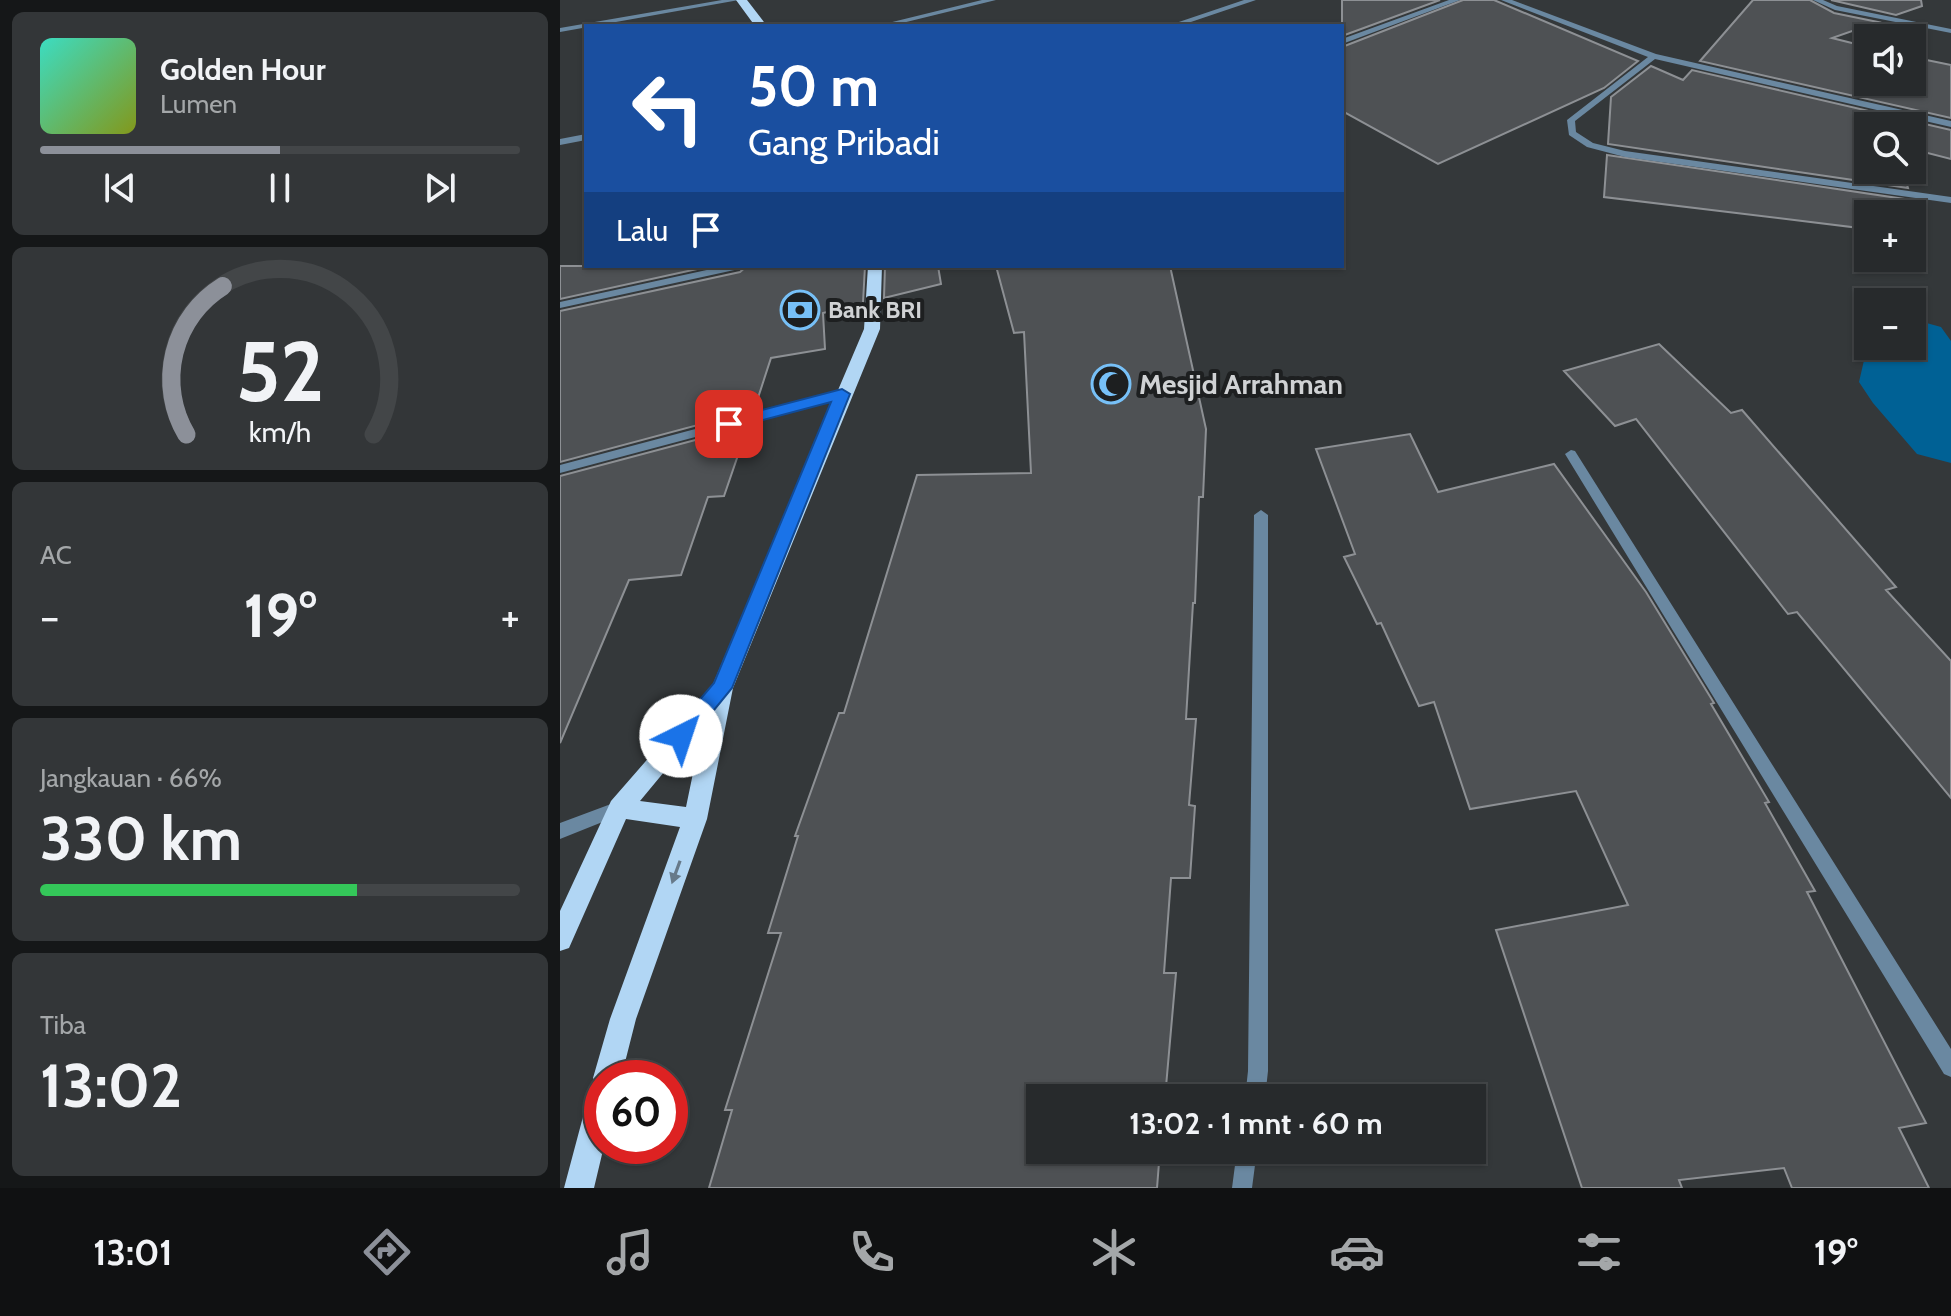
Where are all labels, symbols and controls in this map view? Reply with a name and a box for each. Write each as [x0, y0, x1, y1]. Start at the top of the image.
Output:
map controls [1854, 24, 1926, 360]
button: sound [1854, 24, 1926, 96]
text: Golden Hour [160, 51, 326, 88]
text: 50 m [748, 52, 879, 120]
icon: left [616, 56, 720, 160]
text: Lumen [160, 88, 237, 120]
button: search [1854, 112, 1926, 184]
text: Gang Pribadi [748, 120, 940, 164]
icon: previous [98, 166, 142, 210]
icon: pause [258, 166, 302, 210]
icon: next [418, 166, 462, 210]
button: + [1854, 200, 1926, 272]
icon: arrive [684, 208, 728, 252]
text: Lalu [616, 212, 668, 249]
button: − [1854, 288, 1926, 360]
bank icon: Bank BRI [779, 289, 821, 331]
place label: Bank BRI [828, 295, 922, 324]
text: 52 [236, 320, 324, 421]
mosque icon: Mesjid Arrahman [1090, 363, 1132, 405]
place label: Mesjid Arrahman [1139, 367, 1343, 401]
pin [695, 390, 763, 458]
icon: arrive [707, 402, 751, 446]
text: km/h [249, 414, 311, 449]
text: AC [40, 539, 72, 571]
text: 19° [243, 579, 317, 652]
text: − [40, 590, 59, 643]
text: + [501, 590, 520, 643]
position arrow [639, 694, 723, 778]
text: Jangkauan · 66% [40, 762, 222, 794]
text: 330 km [40, 802, 242, 875]
one-way arrow [669, 860, 681, 884]
text: Tiba [40, 1009, 86, 1041]
text: 13:02 [40, 1049, 182, 1122]
speed limit sign: 60 [584, 1060, 688, 1164]
text: 13:02 · 1 mnt · 60 m [1129, 1105, 1383, 1142]
icon: directions [359, 1224, 415, 1280]
icon: music [602, 1224, 658, 1280]
icon: phone [844, 1224, 900, 1280]
icon: climate [1086, 1224, 1142, 1280]
icon: car [1329, 1224, 1385, 1280]
icon: filters [1571, 1224, 1627, 1280]
text: 13:01 [93, 1230, 173, 1274]
text: 19° [1814, 1230, 1858, 1274]

